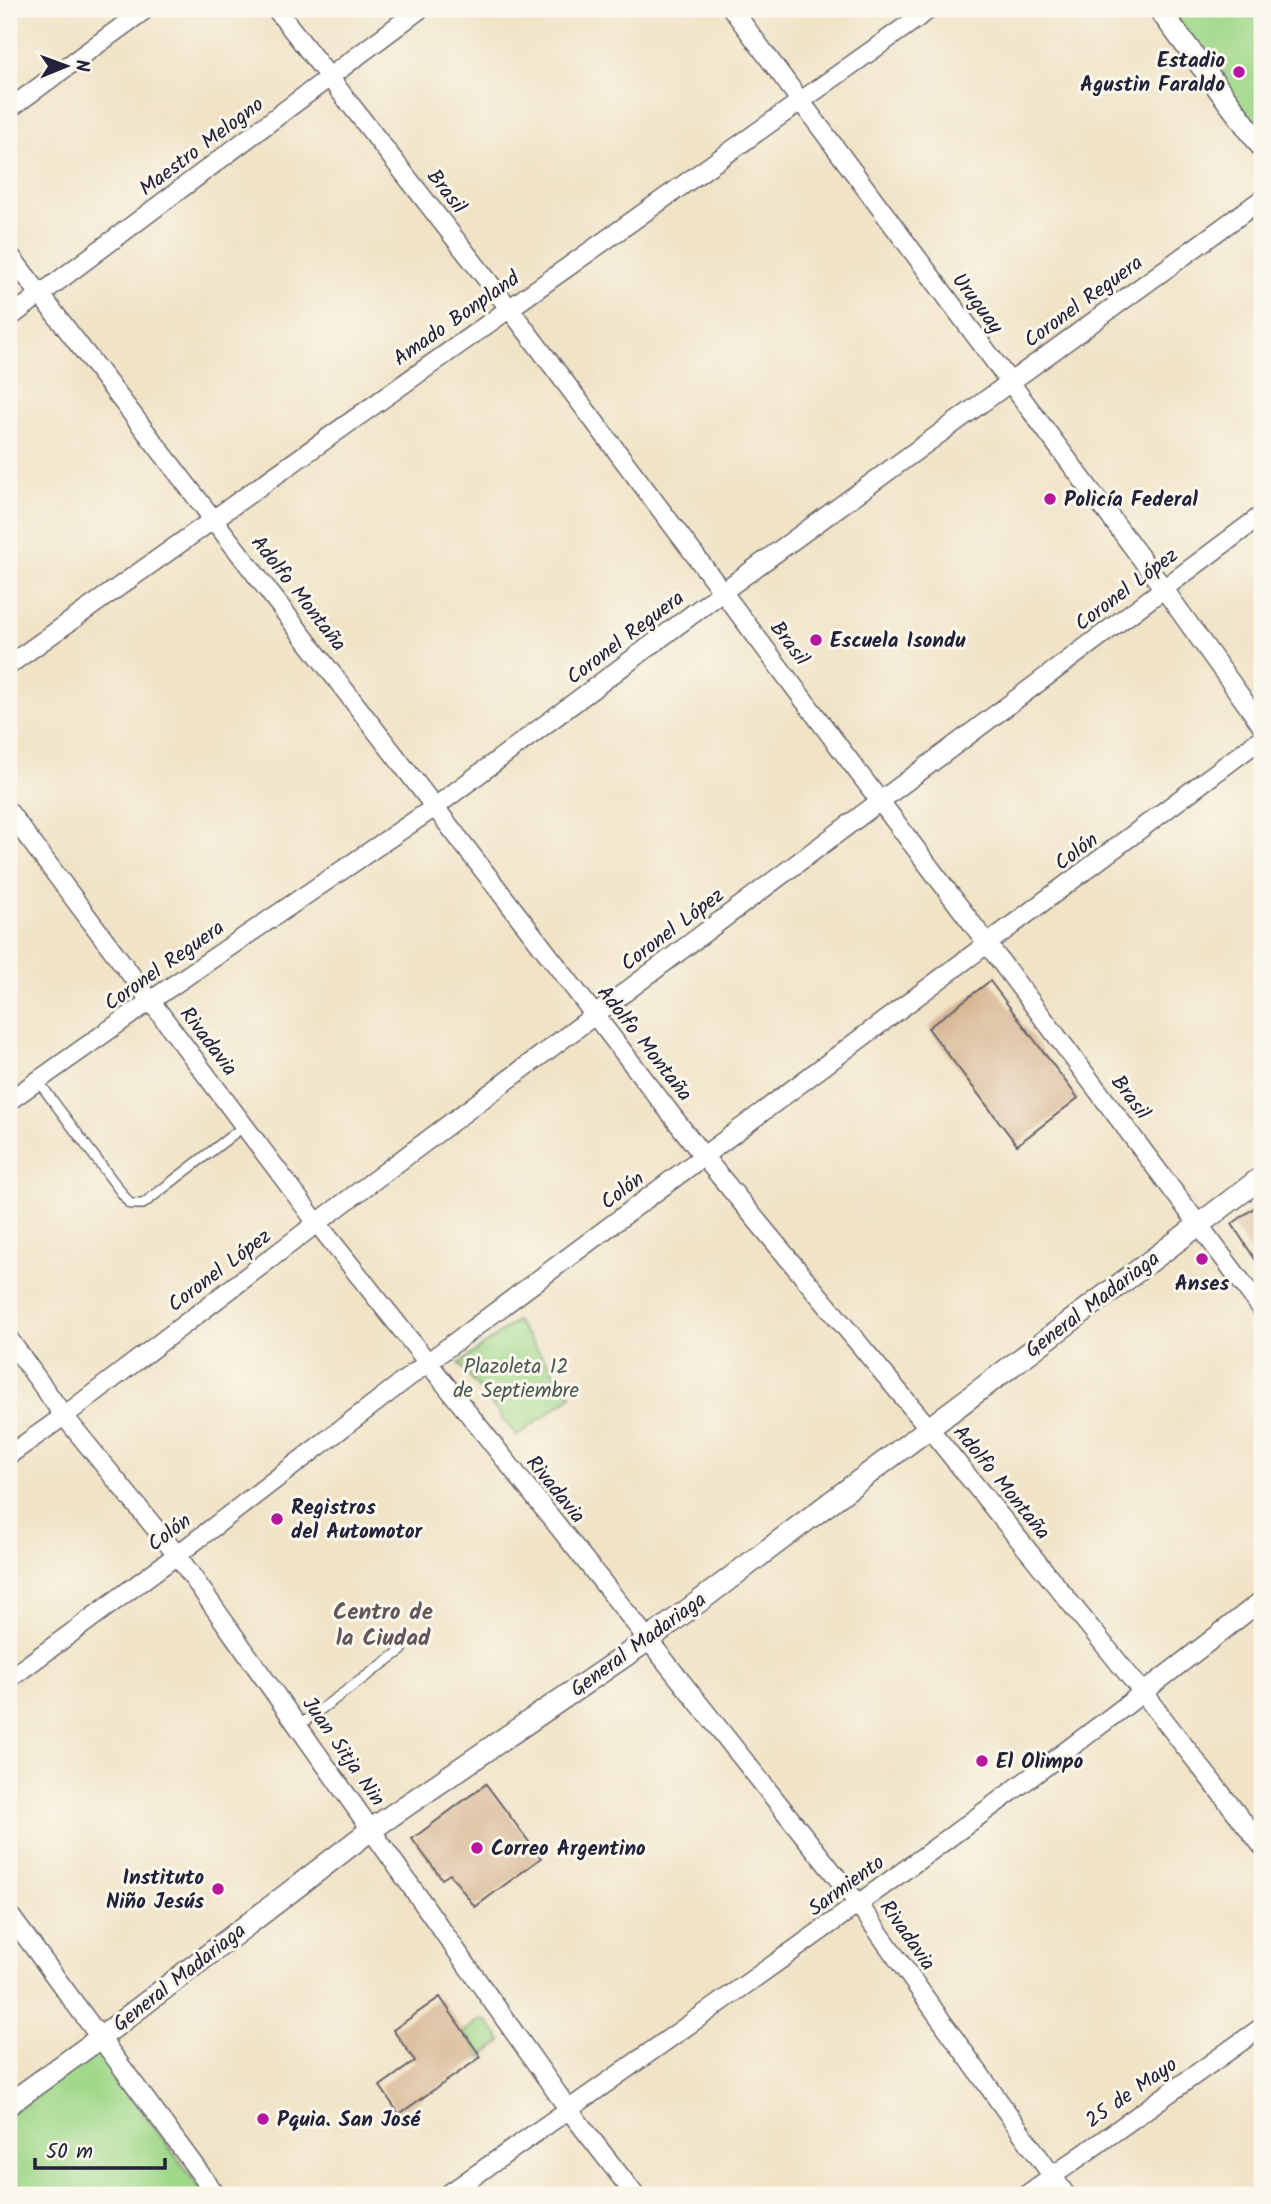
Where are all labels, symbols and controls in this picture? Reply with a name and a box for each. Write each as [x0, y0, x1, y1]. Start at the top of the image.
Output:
north arrow [32, 32, 102, 102]
place label: Estadio Agustin Faraldo [1080, 45, 1225, 102]
text: N [66, 59, 96, 72]
marker: Estadio Agustin Faraldo [1231, 64, 1247, 80]
street label: Maestro Melogno [132, 89, 271, 205]
street label: Brasil [418, 162, 474, 221]
street label: Coronel Reguera [1017, 247, 1151, 357]
street label: Amado Bonpland [387, 263, 528, 375]
street label: Uruguay [943, 266, 1011, 342]
place label: Policía Federal [1064, 484, 1198, 517]
marker: Policía Federal [1042, 491, 1058, 507]
street label: Adolfo Montaña [242, 529, 354, 659]
street label: Coronel López [1068, 540, 1186, 640]
street label: Coronel Reguera [560, 583, 692, 694]
street label: Brasil [761, 614, 817, 674]
place label: Escuela Isondu [830, 625, 966, 658]
marker: Escuela Isondu [808, 632, 824, 648]
street label: Colón [1048, 825, 1106, 880]
street label: Coronel López [614, 880, 732, 980]
street label: Coronel Reguera [98, 912, 232, 1020]
street label: Adolfo Montaña [588, 979, 700, 1109]
street label: Rivadavia [171, 1000, 245, 1084]
street label: Brasil [1102, 1068, 1158, 1128]
street label: Colón [594, 1164, 652, 1219]
street label: Coronel López [161, 1221, 279, 1321]
street label: General Madariaga [1018, 1243, 1167, 1367]
marker: Anses [1194, 1251, 1210, 1267]
place label: Anses [1175, 1268, 1230, 1301]
park label: Plazoleta 12 de Septiembre [453, 1351, 579, 1408]
street label: Adolfo Montaña [944, 1418, 1058, 1548]
street label: Rivadavia [517, 1448, 593, 1531]
place label: Registros del Automotor [291, 1492, 424, 1549]
street label: Colón [141, 1506, 199, 1561]
marker: Registros del Automotor [269, 1511, 285, 1527]
street label: General Madariaga [564, 1584, 714, 1706]
district label: Centro de la Ciudad [333, 1595, 433, 1657]
street label: Juan Sitja Nin [293, 1690, 393, 1814]
place label: El Olimpo [996, 1746, 1084, 1779]
marker: El Olimpo [974, 1753, 990, 1769]
place label: Correo Argentino [491, 1833, 646, 1866]
marker: Correo Argentino [469, 1840, 485, 1856]
street label: Sarmiento [802, 1847, 892, 1925]
place label: Instituto Niño Jesús [106, 1862, 204, 1919]
marker: Instituto Niño Jesús [210, 1881, 226, 1897]
street label: Rivadavia [870, 1894, 943, 1978]
street label: General Madariaga [106, 1915, 254, 2041]
street label: 25 de Mayo [1079, 2049, 1185, 2137]
place label: Pquia. San José [277, 2104, 421, 2137]
marker: Pquia. San José [255, 2111, 271, 2127]
scale bar [35, 2127, 164, 2171]
text: 50 m [46, 2136, 93, 2169]

